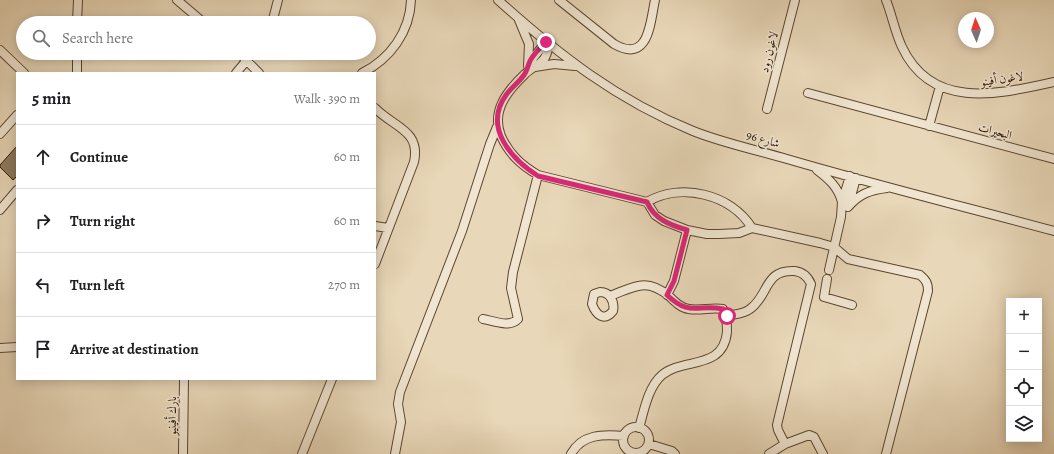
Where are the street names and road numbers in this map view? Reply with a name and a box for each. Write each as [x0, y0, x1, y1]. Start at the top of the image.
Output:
street label: لاغون رود [756, 29, 782, 74]
street label: لاغون أفينو [979, 68, 1025, 90]
street label: البحيرات [976, 119, 1014, 143]
street label: شارع 96 [744, 127, 782, 154]
street label: بارك أفينيو [164, 396, 180, 437]

